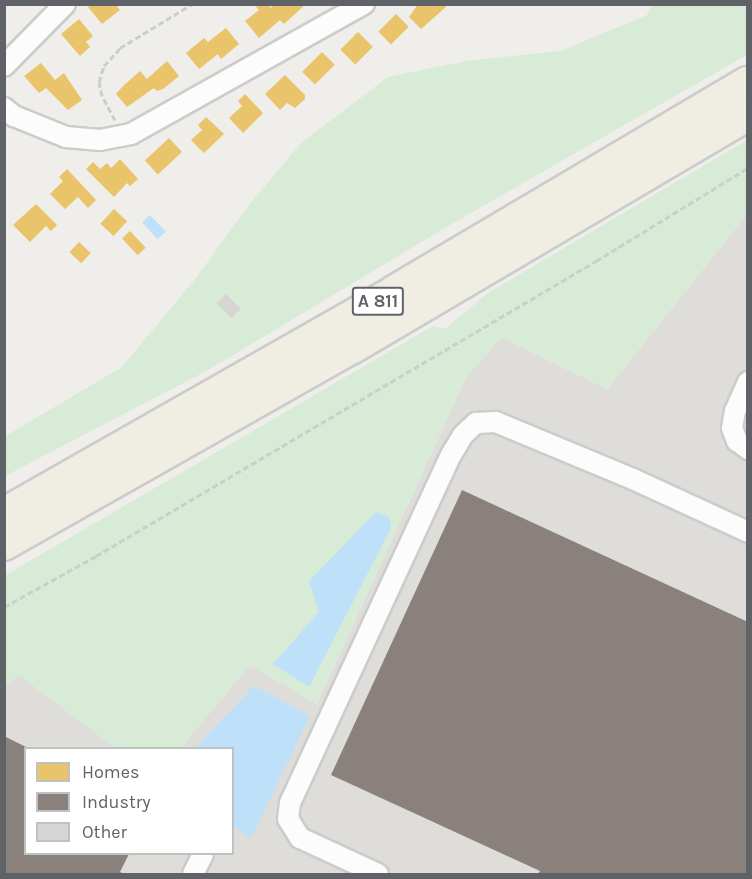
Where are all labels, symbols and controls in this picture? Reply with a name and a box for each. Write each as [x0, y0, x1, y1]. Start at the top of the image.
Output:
road number: A 811 [351, 286, 405, 316]
legend [24, 747, 234, 855]
text: Homes [82, 761, 139, 783]
text: Industry [82, 791, 151, 813]
text: Other [82, 821, 127, 843]

